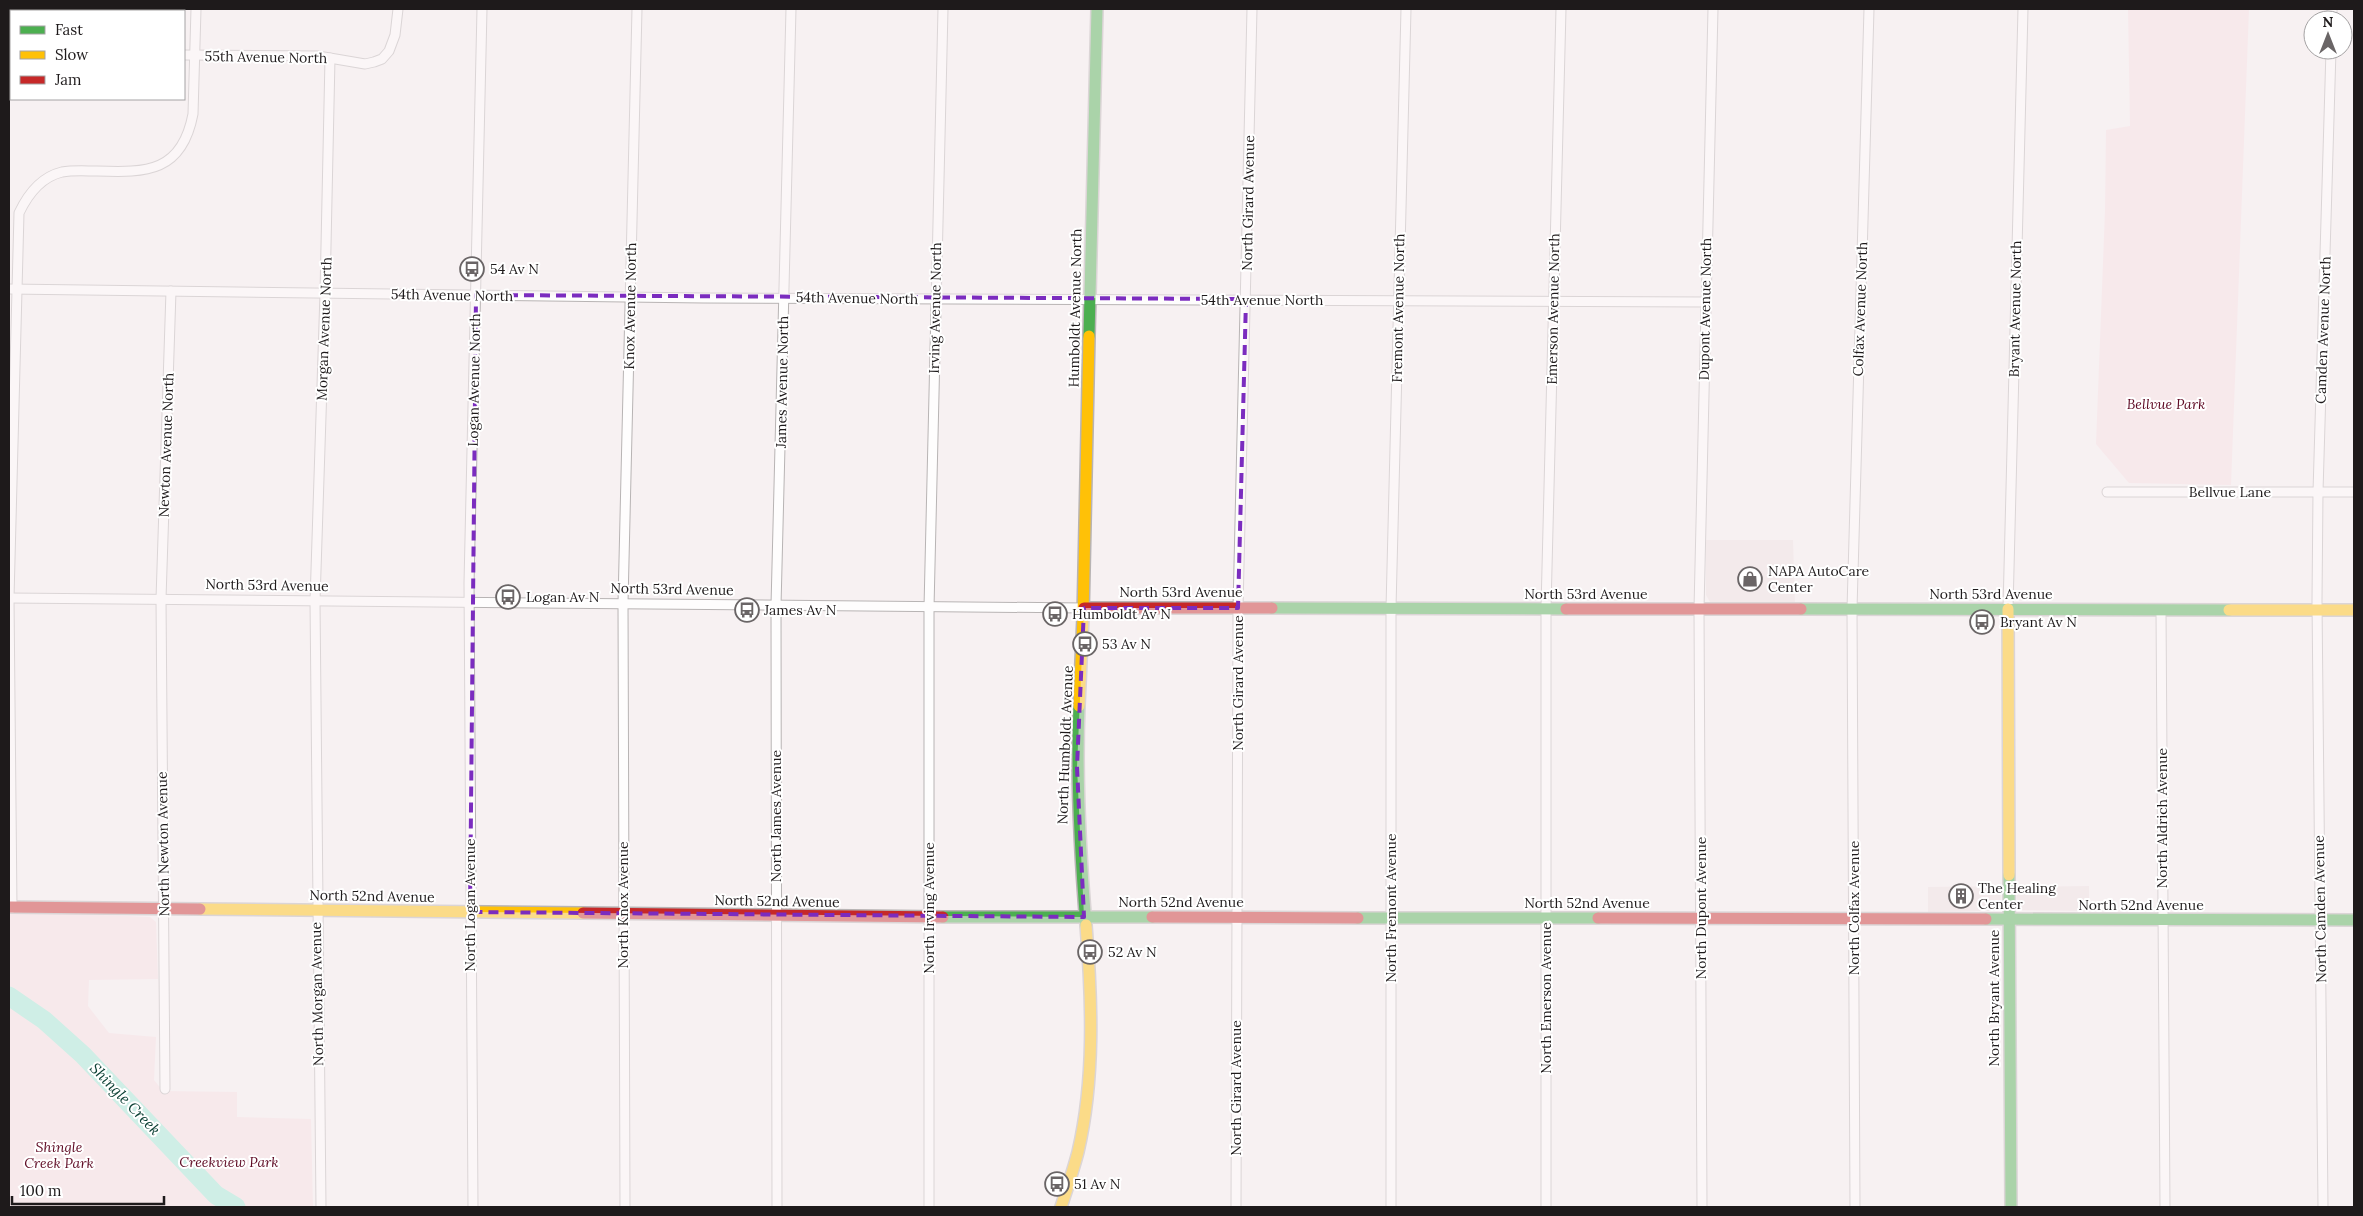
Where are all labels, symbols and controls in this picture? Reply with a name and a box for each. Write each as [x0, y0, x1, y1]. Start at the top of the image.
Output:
legend [10, 10, 185, 100]
north arrow [2303, 10, 2353, 60]
text: N [2323, 13, 2334, 31]
text: Fast [55, 20, 83, 39]
text: Slow [55, 45, 88, 64]
street label: 55th Avenue North [205, 47, 327, 67]
text: Jam [54, 70, 82, 89]
street label: North Girard Avenue [1238, 135, 1258, 271]
street label: Humboldt Avenue North [1065, 228, 1085, 388]
street label: Fremont Avenue North [1388, 233, 1408, 383]
street label: Emerson Avenue North [1543, 233, 1563, 385]
street label: Dupont Avenue North [1695, 238, 1715, 380]
street label: Bryant Avenue North [2005, 240, 2025, 378]
street label: Colfax Avenue North [1849, 241, 1871, 377]
street label: Knox Avenue North [620, 242, 640, 370]
street label: Irving Avenue North [925, 242, 945, 374]
bus stop icon: 54 Av N [459, 256, 485, 282]
street label: Camden Avenue North [2311, 256, 2335, 404]
street label: Morgan Avenue North [312, 257, 336, 401]
place label: 54 Av N [490, 260, 539, 278]
street label: 54th Avenue North [391, 285, 513, 305]
street label: 54th Avenue North [796, 288, 918, 308]
street label: 54th Avenue North [1201, 291, 1323, 309]
street label: Logan Avenue North [464, 313, 484, 447]
street label: James Avenue North [772, 316, 792, 449]
street label: Newton Avenue North [154, 372, 178, 518]
park label: Bellvue Park [2127, 395, 2205, 413]
street label: Bellvue Lane [2189, 483, 2272, 501]
place label: NAPA AutoCare Center [1768, 562, 1870, 596]
shop icon: NAPA AutoCare Center [1737, 566, 1763, 592]
street label: North 53rd Avenue [205, 575, 329, 595]
street label: North 53rd Avenue [610, 579, 734, 599]
street label: North 53rd Avenue [1119, 583, 1243, 601]
bus stop icon: Logan Av N [495, 584, 521, 610]
street label: North 53rd Avenue [1524, 585, 1648, 603]
street label: North 53rd Avenue [1929, 585, 2053, 603]
place label: Logan Av N [526, 588, 600, 606]
bus stop icon: James Av N [734, 597, 760, 623]
place label: James Av N [763, 601, 837, 619]
bus stop icon: Humboldt Av N [1042, 601, 1068, 627]
place label: Humboldt Av N [1072, 605, 1171, 623]
bus stop icon: Bryant Av N [1969, 609, 1995, 635]
place label: Bryant Av N [2000, 613, 2077, 631]
street label: North Girard Avenue [1229, 615, 1247, 751]
bus stop icon: 53 Av N [1072, 631, 1098, 657]
place label: 53 Av N [1102, 635, 1151, 653]
street label: North Humboldt Avenue [1053, 665, 1077, 825]
street label: North Aldrich Avenue [2153, 747, 2171, 888]
street label: North James Avenue [767, 749, 785, 882]
street label: North Newton Avenue [153, 771, 173, 917]
street label: North Fremont Avenue [1382, 833, 1400, 983]
street label: North Camden Avenue [2310, 835, 2330, 983]
street label: North Dupont Avenue [1692, 836, 1710, 979]
street label: North Logan Avenue [461, 838, 479, 972]
street label: North Colfax Avenue [1845, 840, 1863, 975]
street label: North Knox Avenue [614, 841, 632, 969]
street label: North Irving Avenue [920, 842, 938, 974]
place label: The Healing Center [1978, 879, 2056, 913]
building icon: The Healing Center [1948, 883, 1974, 909]
street label: North 52nd Avenue [309, 886, 435, 906]
street label: North 52nd Avenue [714, 891, 840, 911]
street label: North 52nd Avenue [1118, 893, 1244, 911]
street label: North 52nd Avenue [1524, 894, 1650, 912]
street label: North 52nd Avenue [2078, 896, 2204, 914]
street label: North Morgan Avenue [307, 921, 327, 1066]
street label: North Emerson Avenue [1537, 922, 1555, 1074]
street label: North Bryant Avenue [1985, 929, 2003, 1066]
bus stop icon: 52 Av N [1077, 939, 1103, 965]
place label: 52 Av N [1108, 943, 1157, 961]
street label: North Girard Avenue [1227, 1020, 1245, 1156]
water label: Shingle Creek [86, 1058, 165, 1139]
park label: Shingle Creek Park [24, 1138, 94, 1172]
park label: Creekview Park [179, 1153, 279, 1171]
bus stop icon: 51 Av N [1044, 1171, 1070, 1197]
scale bar [12, 1174, 165, 1206]
place label: 51 Av N [1074, 1175, 1121, 1193]
text: 100 m [20, 1181, 61, 1200]

